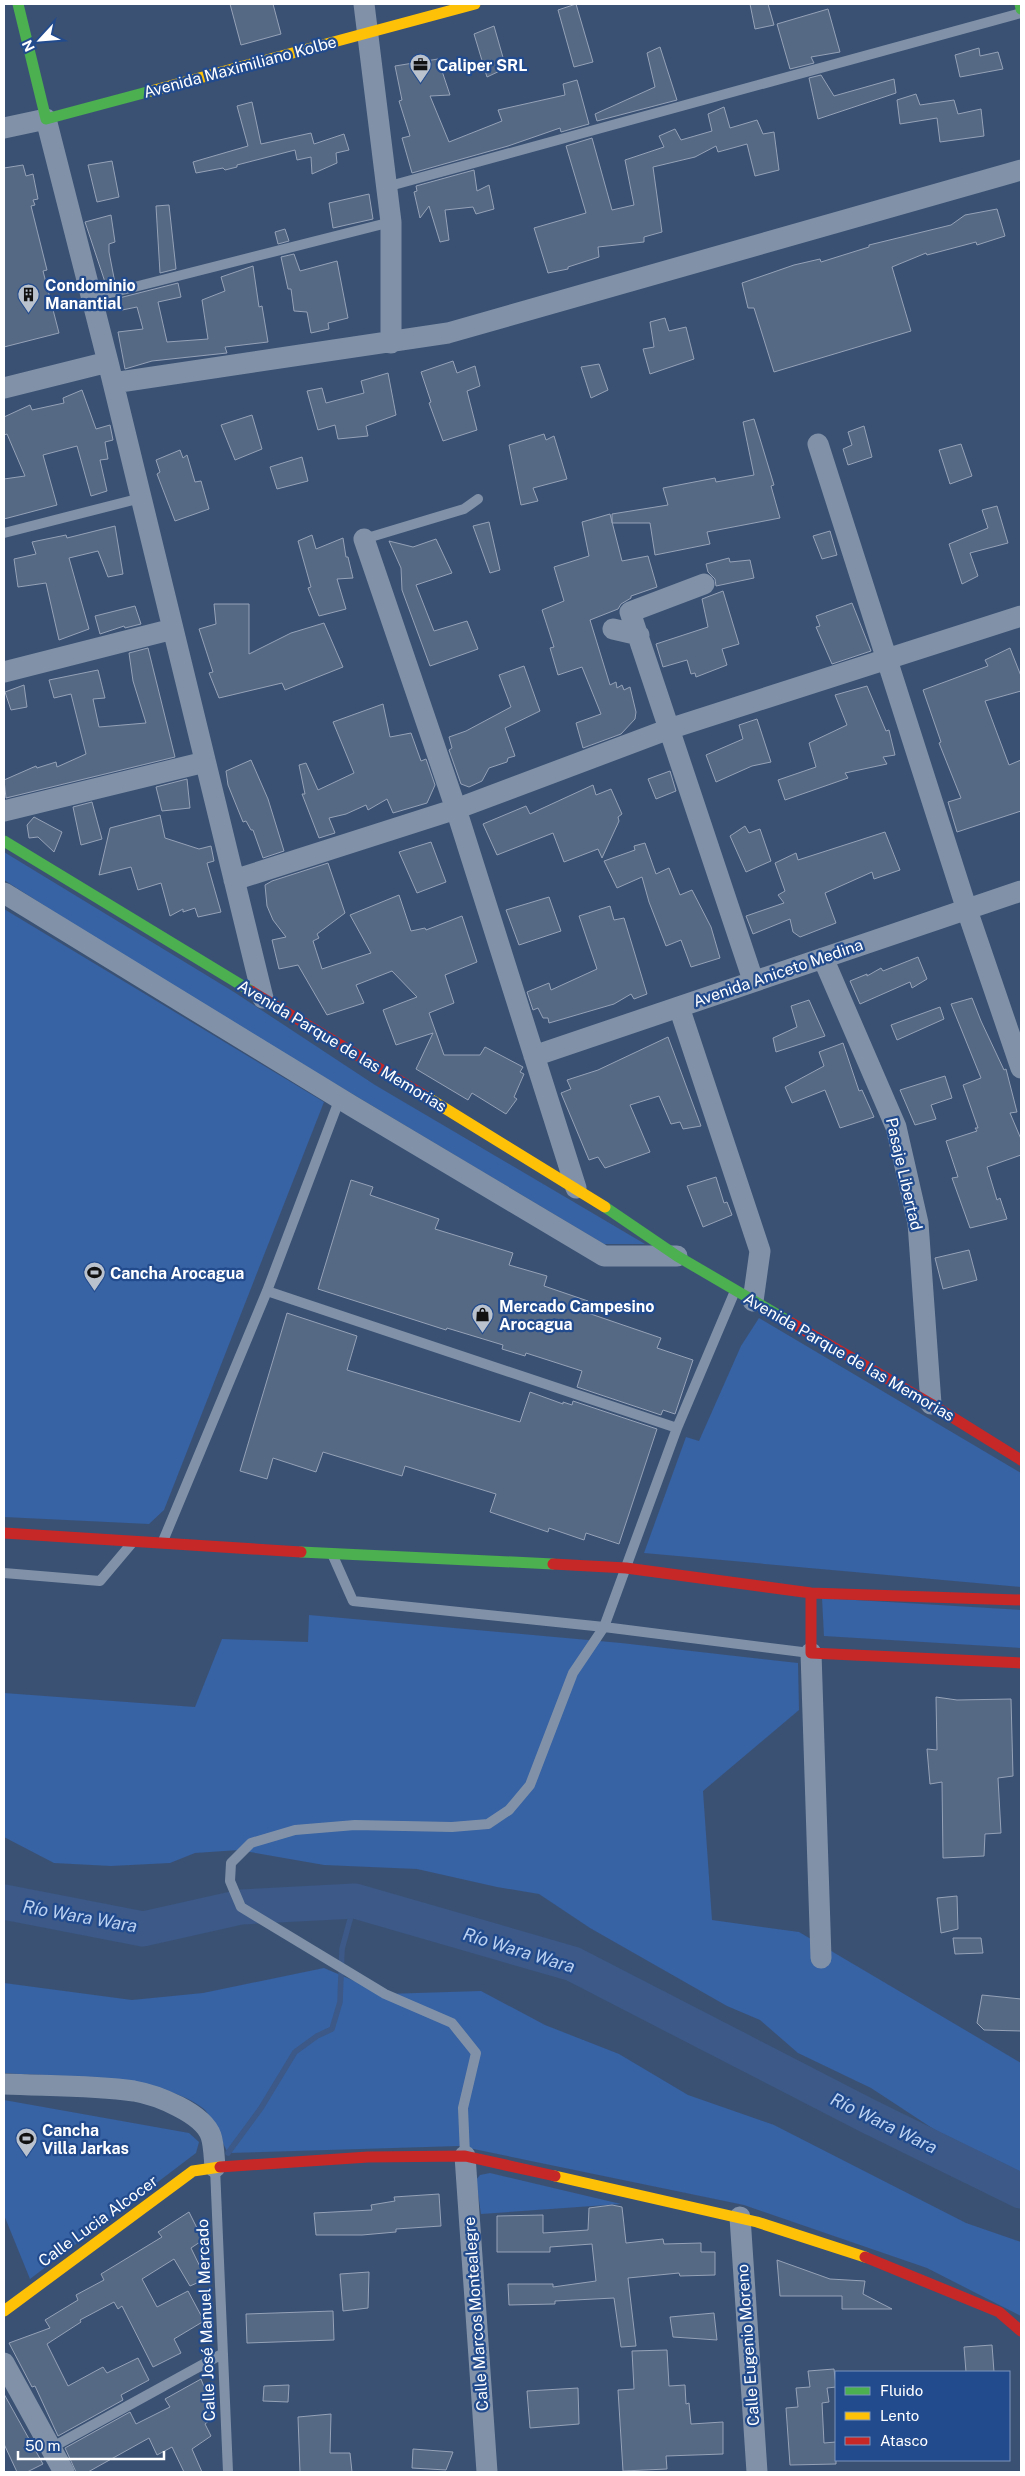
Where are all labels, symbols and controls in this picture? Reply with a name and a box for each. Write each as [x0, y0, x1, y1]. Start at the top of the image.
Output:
north arrow [15, 15, 65, 65]
street label: Avenida Maximiliano Kolbe [141, 32, 339, 102]
text: N [19, 37, 38, 54]
office icon: Caliper SRL [409, 53, 433, 84]
place label: Caliper SRL [437, 56, 527, 75]
place label: Condominio Manantial [45, 276, 136, 313]
building icon: Condominio Manantial [17, 282, 41, 313]
street label: Avenida Aniceto Medina [691, 935, 865, 1011]
street label: Avenida Parque de las Memorias [234, 976, 450, 1116]
street label: Pasaje Libertad [882, 1116, 926, 1232]
sports icon: Cancha Arocagua [82, 1261, 106, 1292]
place label: Cancha Arocagua [110, 1264, 244, 1283]
street label: Avenida Parque de las Memorias [740, 1289, 958, 1425]
place label: Mercado Campesino Arocagua [499, 1297, 655, 1334]
shop icon: Mercado Campesino Arocagua [471, 1303, 495, 1334]
water label: Río Wara Wara [21, 1896, 139, 1936]
water label: Río Wara Wara [460, 1923, 578, 1977]
water label: Río Wara Wara [827, 2088, 941, 2158]
place label: Cancha Villa Jarkas [42, 2121, 129, 2158]
sports icon: Cancha Villa Jarkas [14, 2127, 38, 2158]
street label: Calle Lucia Alcocer [35, 2171, 161, 2271]
street label: Calle Marcos Montealegre [460, 2216, 492, 2412]
street label: Calle José Manuel Mercado [193, 2219, 219, 2421]
street label: Calle Eugenio Moreno [733, 2263, 763, 2427]
legend [835, 2371, 1010, 2461]
text: Fluido [880, 2382, 923, 2399]
text: Lento [880, 2407, 919, 2424]
scale bar [18, 2428, 164, 2460]
text: Atasco [880, 2432, 928, 2449]
text: 50 m [25, 2437, 60, 2454]

